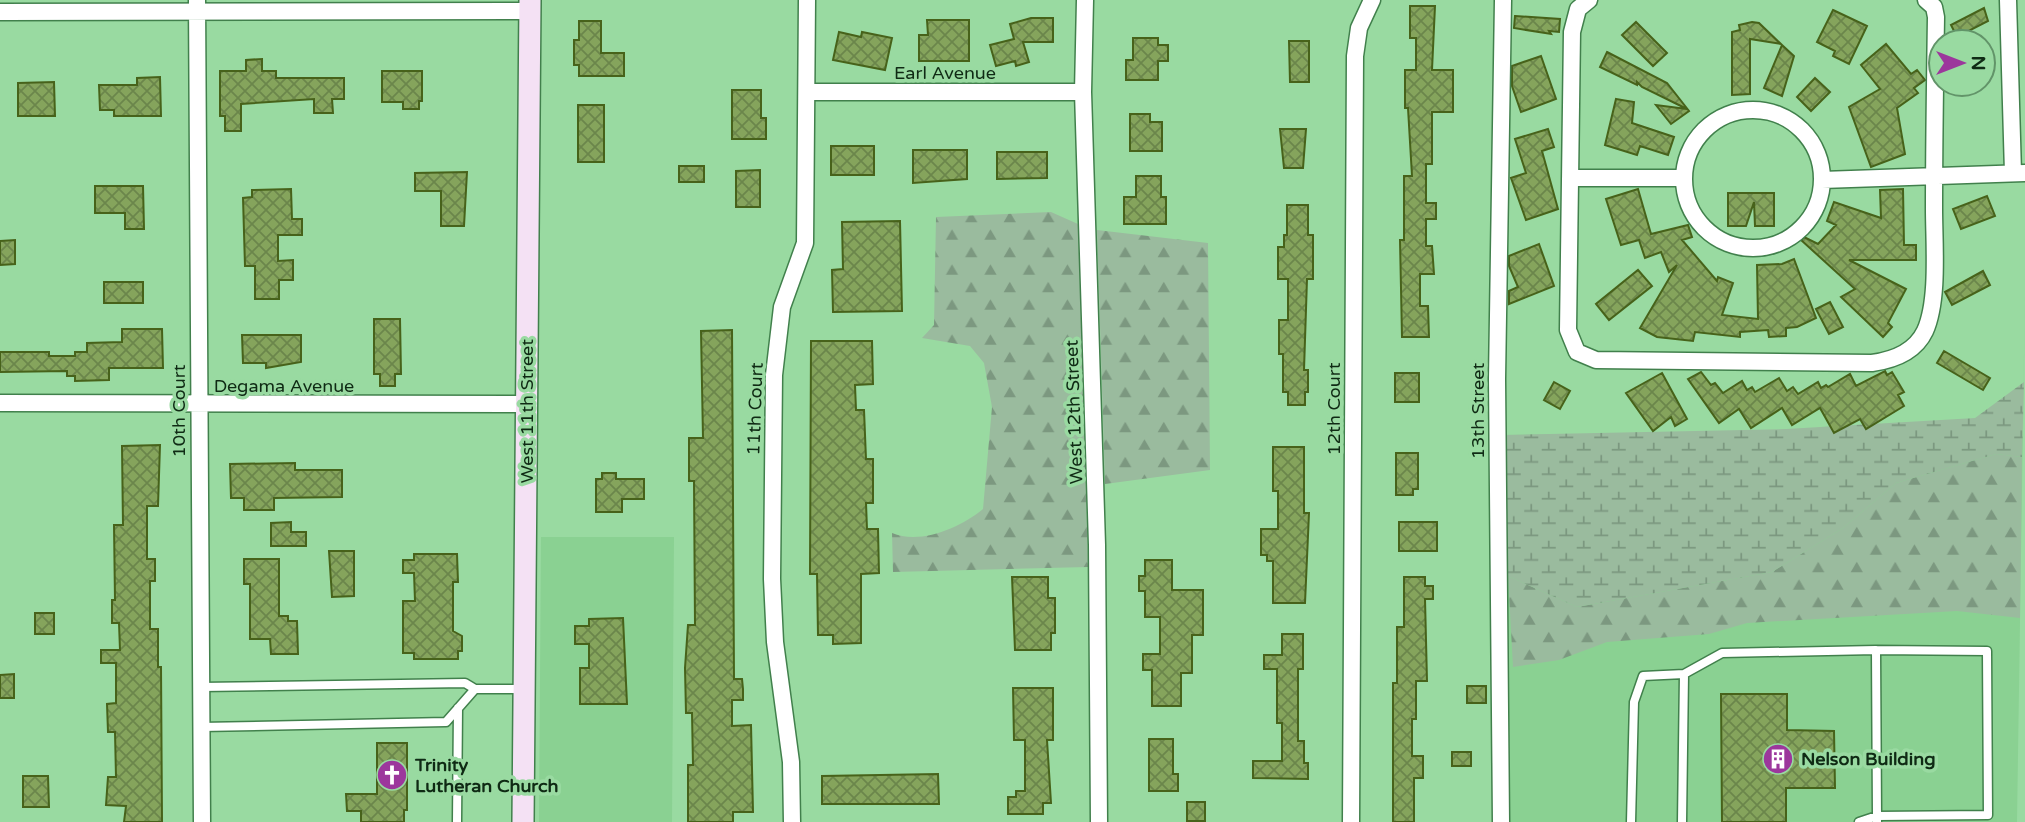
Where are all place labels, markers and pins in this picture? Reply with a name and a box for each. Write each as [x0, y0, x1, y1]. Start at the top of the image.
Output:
building icon: Nelson Building [1761, 742, 1795, 776]
place label: Nelson Building [1801, 748, 1936, 770]
place label: Trinity Lutheran Church [414, 754, 559, 797]
church icon: Trinity Lutheran Church [375, 758, 409, 792]

